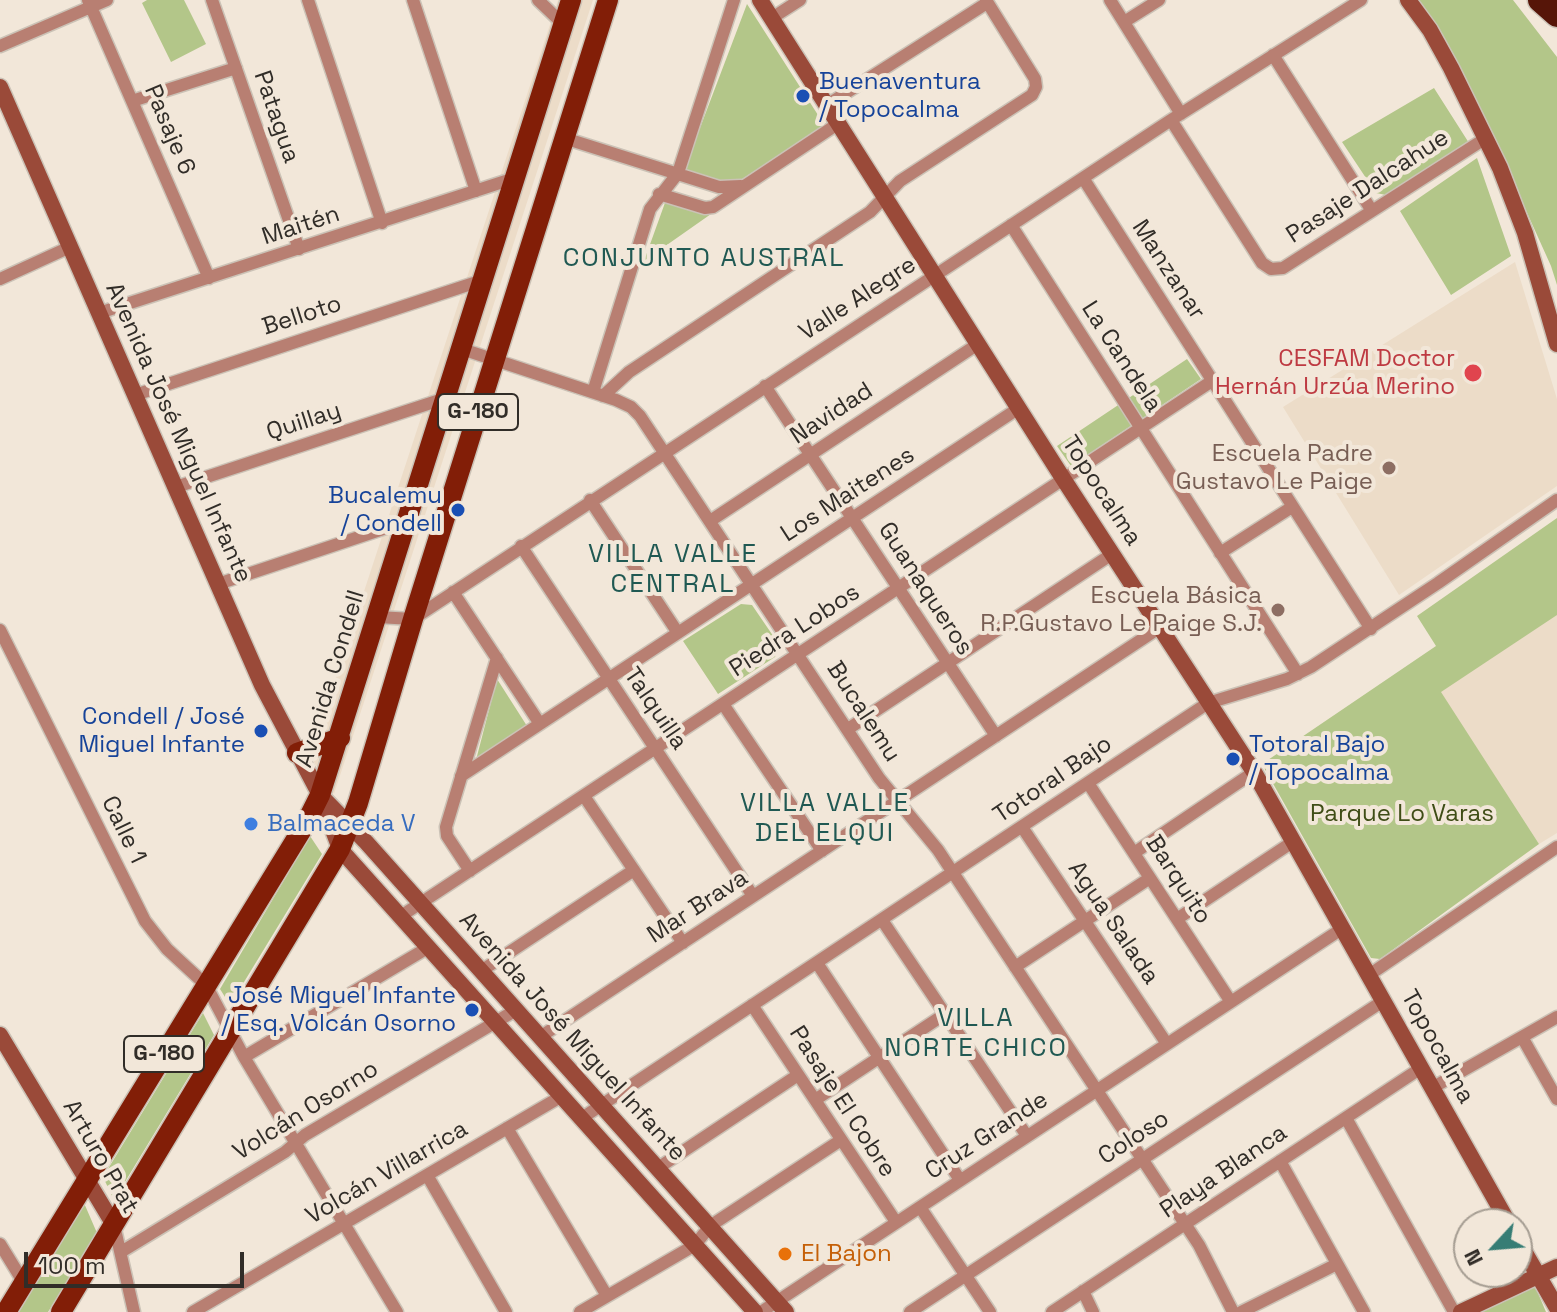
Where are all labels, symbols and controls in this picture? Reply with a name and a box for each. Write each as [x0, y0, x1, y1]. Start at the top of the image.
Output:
street label: Patagua [247, 67, 305, 167]
place label: Buenaventura / Topocalma [819, 68, 981, 124]
street label: Pasaje 6 [137, 81, 201, 179]
marker: Buenaventura / Topocalma [794, 87, 812, 105]
street label: Pasaje Dalcahue [1281, 124, 1455, 250]
street label: Maitén [259, 200, 343, 252]
street label: Manzanar [1125, 215, 1211, 325]
district label: CONJUNTO AUSTRAL [563, 243, 845, 275]
street label: Valle Alegre [794, 251, 922, 347]
street label: Avenida José Miguel Infante [99, 278, 257, 588]
street label: Belloto [259, 290, 345, 342]
street label: La Candela [1075, 296, 1167, 418]
place label: CESFAM Doctor Hernán Urzúa Merino [1215, 345, 1455, 401]
marker: CESFAM Doctor Hernán Urzúa Merino [1462, 362, 1484, 384]
street label: Navidad [785, 377, 879, 451]
road number: G-180 [438, 394, 518, 430]
street label: Quillay [263, 396, 345, 448]
street label: Topocalma [1055, 431, 1147, 551]
place label: Escuela Padre Gustavo Le Paige [1176, 440, 1373, 496]
street label: Los Maitenes [776, 441, 920, 549]
marker: Escuela Padre Gustavo Le Paige [1380, 459, 1398, 477]
place label: Bucalemu / Condell [328, 482, 442, 538]
marker: Bucalemu / Condell [449, 501, 467, 519]
street label: Guanaqueros [871, 517, 979, 661]
district label: VILLA VALLE CENTRAL [588, 539, 758, 600]
street label: Piedra Lobos [725, 578, 865, 684]
place label: Escuela Básica R.P.Gustavo Le Paige S.J. [980, 582, 1262, 638]
street label: Avenida Condell [290, 587, 372, 771]
marker: Escuela Básica R.P.Gustavo Le Paige S.J. [1269, 601, 1287, 619]
street label: Bucalemu [820, 656, 906, 768]
street label: Talquilla [617, 662, 693, 756]
place label: Condell / José Miguel Infante [78, 703, 245, 759]
marker: Condell / José Miguel Infante [252, 722, 270, 740]
street label: Totoral Bajo [988, 730, 1118, 830]
place label: Totoral Bajo / Topocalma [1249, 731, 1389, 787]
marker: Totoral Bajo / Topocalma [1224, 750, 1242, 768]
district label: VILLA VALLE DEL ELQUI [740, 788, 910, 850]
street label: Calle 1 [94, 792, 152, 868]
park label: Parque Lo Varas [1310, 800, 1494, 828]
place label: Balmaceda V [267, 810, 415, 838]
marker: Balmaceda V [242, 815, 260, 833]
street label: Barquito [1139, 830, 1217, 930]
street label: Agua Salada [1061, 856, 1165, 990]
street label: Mar Brava [642, 864, 754, 950]
street label: Avenida José Miguel Infante [452, 906, 692, 1168]
place label: José Miguel Infante / Esq. Volcán Osorno [221, 982, 456, 1038]
street label: Topocalma [1394, 985, 1480, 1109]
marker: José Miguel Infante / Esq. Volcán Osorno [463, 1001, 481, 1019]
district label: VILLA NORTE CHICO [884, 1003, 1068, 1064]
street label: Pasaje El Cobre [782, 1021, 902, 1183]
road number: G-180 [124, 1036, 204, 1072]
street label: Volcán Osorno [228, 1055, 384, 1167]
street label: Cruz Grande [920, 1086, 1054, 1186]
street label: Arturo Prat [56, 1095, 144, 1219]
street label: Coloso [1093, 1105, 1175, 1171]
street label: Volcán Villarrica [301, 1115, 473, 1231]
street label: Playa Blanca [1155, 1119, 1293, 1225]
north arrow [1453, 1208, 1533, 1288]
scale bar [28, 1236, 248, 1286]
place label: El Bajon [801, 1240, 892, 1268]
marker: El Bajon [776, 1245, 794, 1263]
text: N [1457, 1245, 1489, 1270]
text: 100 m [38, 1250, 106, 1281]

